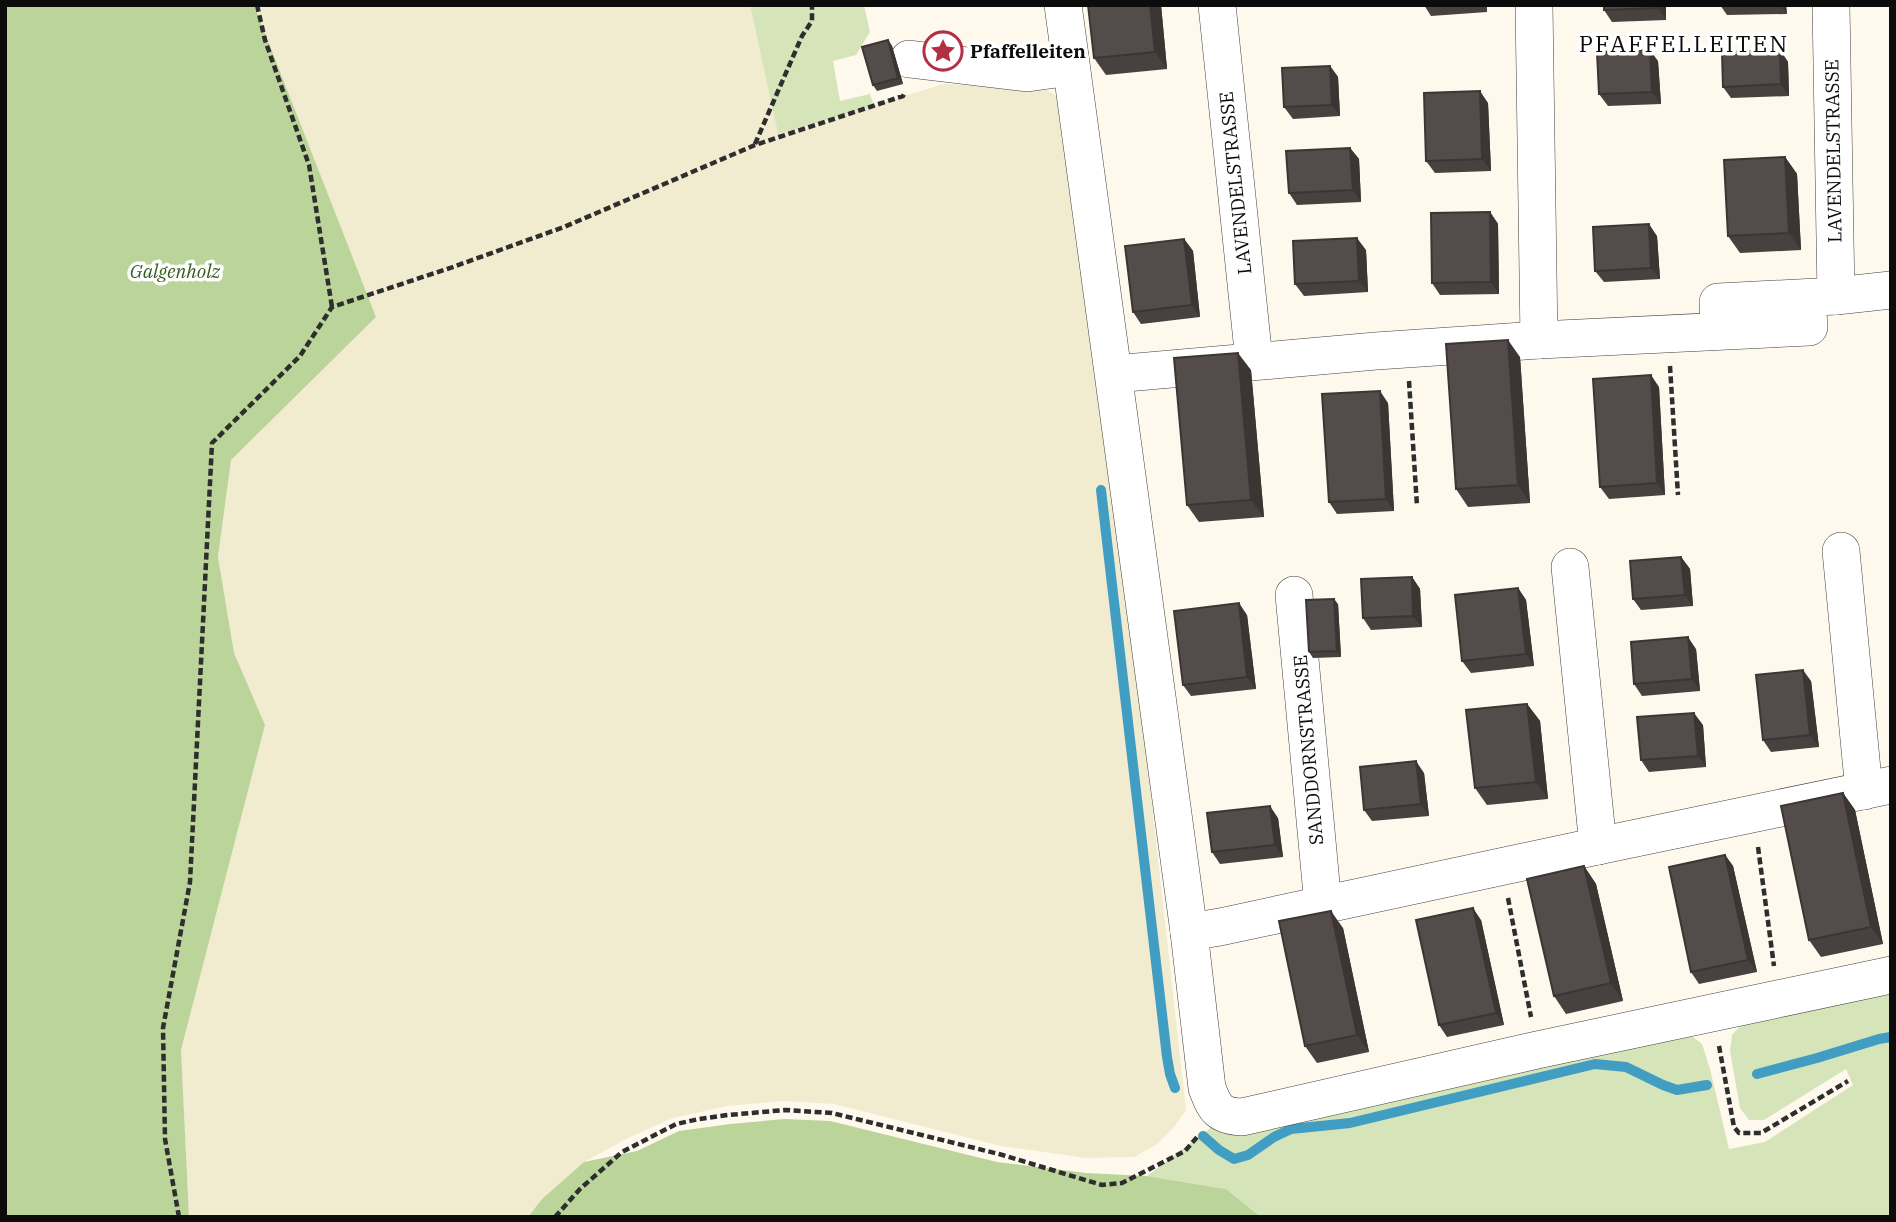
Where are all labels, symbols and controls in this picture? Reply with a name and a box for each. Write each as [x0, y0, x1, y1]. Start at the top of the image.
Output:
district label: PFAFFELLEITEN [1579, 28, 1789, 58]
place icon: Pfaffelleiten [922, 30, 964, 72]
place label: Pfaffelleiten [970, 39, 1086, 63]
street label: LAVENDELSTRASSE [1819, 59, 1847, 243]
street label: LAVENDELSTRASSE [1213, 90, 1257, 276]
park label: Galgenholz [130, 259, 221, 283]
street label: SANDDORNSTRASSE [1288, 654, 1328, 846]

